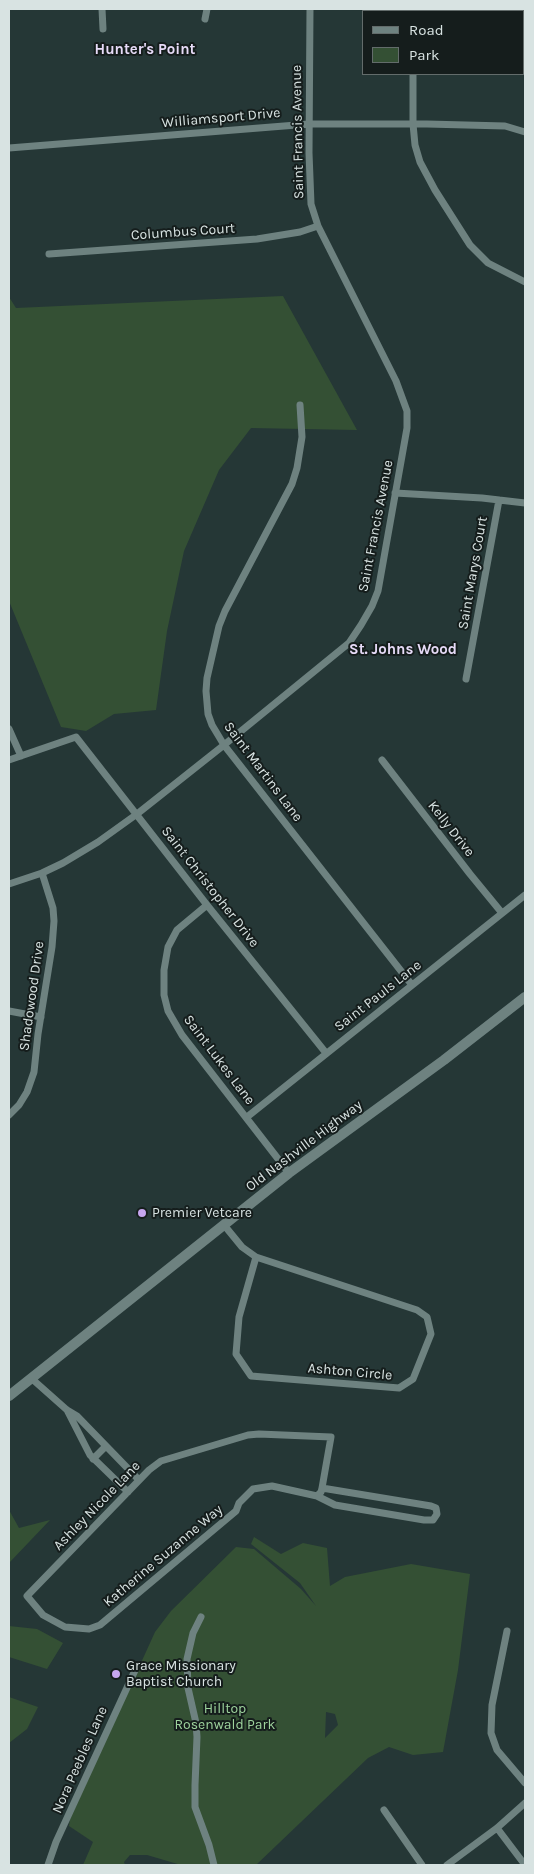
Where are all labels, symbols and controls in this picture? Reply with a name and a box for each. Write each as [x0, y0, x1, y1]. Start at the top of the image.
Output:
legend [362, 10, 524, 75]
text: Road [409, 21, 444, 39]
district label: Hunter's Point [95, 41, 195, 59]
text: Park [409, 46, 439, 64]
street label: Saint Francis Avenue [288, 65, 308, 199]
street label: Williamsport Drive [161, 104, 281, 132]
street label: Columbus Court [130, 220, 236, 244]
street label: Saint Francis Avenue [355, 459, 397, 593]
street label: Saint Marys Court [455, 515, 491, 631]
district label: St. Johns Wood [349, 641, 457, 659]
street label: Saint Martins Lane [220, 719, 306, 825]
street label: Kelly Drive [424, 798, 478, 860]
street label: Saint Christopher Drive [158, 823, 262, 951]
street label: Shadowood Drive [16, 940, 48, 1052]
street label: Saint Pauls Lane [331, 957, 425, 1035]
street label: Saint Lukes Lane [180, 1012, 258, 1108]
street label: Old Nashville Highway [242, 1097, 366, 1195]
place label: Premier Vetcare [152, 1205, 252, 1221]
marker: Premier Vetcare [136, 1207, 148, 1219]
street label: Ashton Circle [307, 1360, 393, 1384]
street label: Ashley Nicole Lane [50, 1458, 144, 1554]
street label: Katherine Suzanne Way [100, 1501, 226, 1611]
place label: Grace Missionary Baptist Church [126, 1658, 236, 1690]
marker: Grace Missionary Baptist Church [110, 1668, 122, 1680]
park label: Hilltop Rosenwald Park [174, 1701, 276, 1734]
street label: Nora Peebles Lane [49, 1704, 111, 1816]

